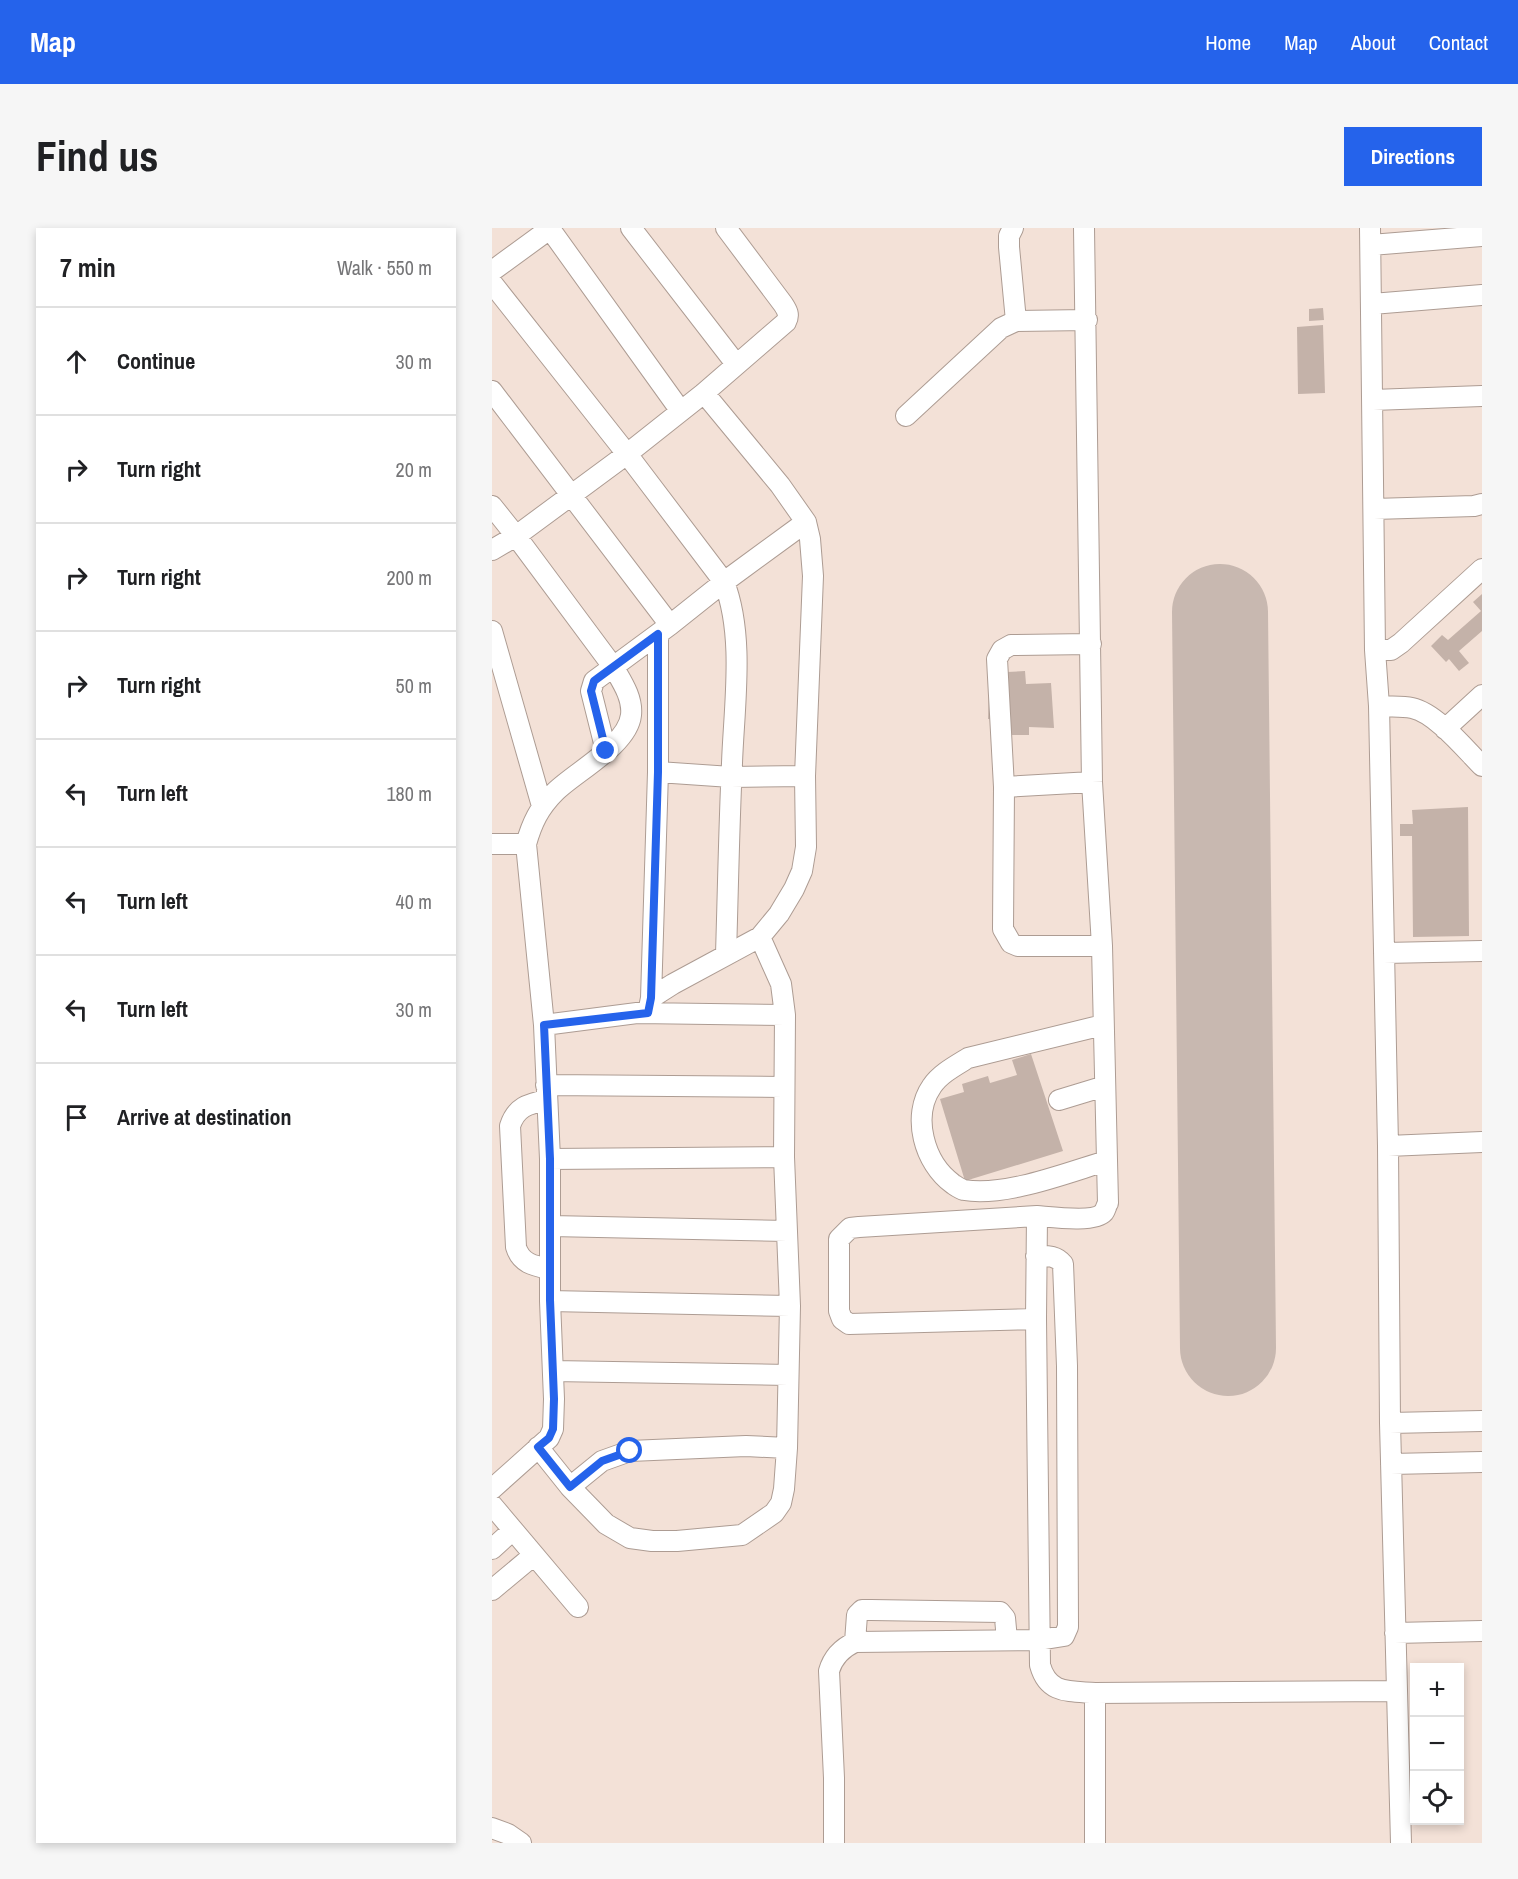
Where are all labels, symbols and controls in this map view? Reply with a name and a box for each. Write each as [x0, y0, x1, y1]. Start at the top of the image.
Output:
text: Map [30, 23, 76, 61]
text: Home [1205, 28, 1251, 57]
text: Map [1284, 28, 1318, 57]
text: About [1351, 28, 1396, 57]
text: Contact [1429, 28, 1488, 57]
button: Directions [1344, 127, 1482, 186]
text: Find us [36, 128, 158, 184]
text: 7 min [60, 250, 116, 285]
text: Walk · 550 m [337, 254, 432, 281]
icon: ahead [60, 345, 93, 378]
text: Continue [117, 346, 195, 376]
text: 30 m [396, 348, 432, 375]
icon: right [60, 453, 93, 486]
text: Turn right [117, 454, 201, 484]
text: 20 m [396, 456, 432, 483]
icon: right [60, 561, 93, 594]
text: Turn right [117, 562, 201, 592]
text: 200 m [386, 564, 432, 591]
icon: right [60, 669, 93, 702]
text: Turn right [117, 670, 201, 700]
text: 50 m [396, 672, 432, 699]
route end [592, 737, 618, 763]
icon: left [60, 777, 93, 810]
text: Turn left [117, 778, 188, 808]
text: 180 m [386, 780, 432, 807]
icon: left [60, 885, 93, 918]
text: Turn left [117, 886, 188, 916]
text: 40 m [396, 888, 432, 915]
icon: left [60, 993, 93, 1026]
text: Turn left [117, 994, 188, 1024]
text: 30 m [396, 996, 432, 1023]
icon: arrive [60, 1101, 93, 1134]
text: Arrive at destination [117, 1102, 291, 1132]
route start [616, 1437, 642, 1463]
map controls [1410, 1663, 1464, 1825]
button: + [1410, 1663, 1464, 1717]
button: − [1410, 1717, 1464, 1771]
button: locate [1410, 1771, 1464, 1825]

